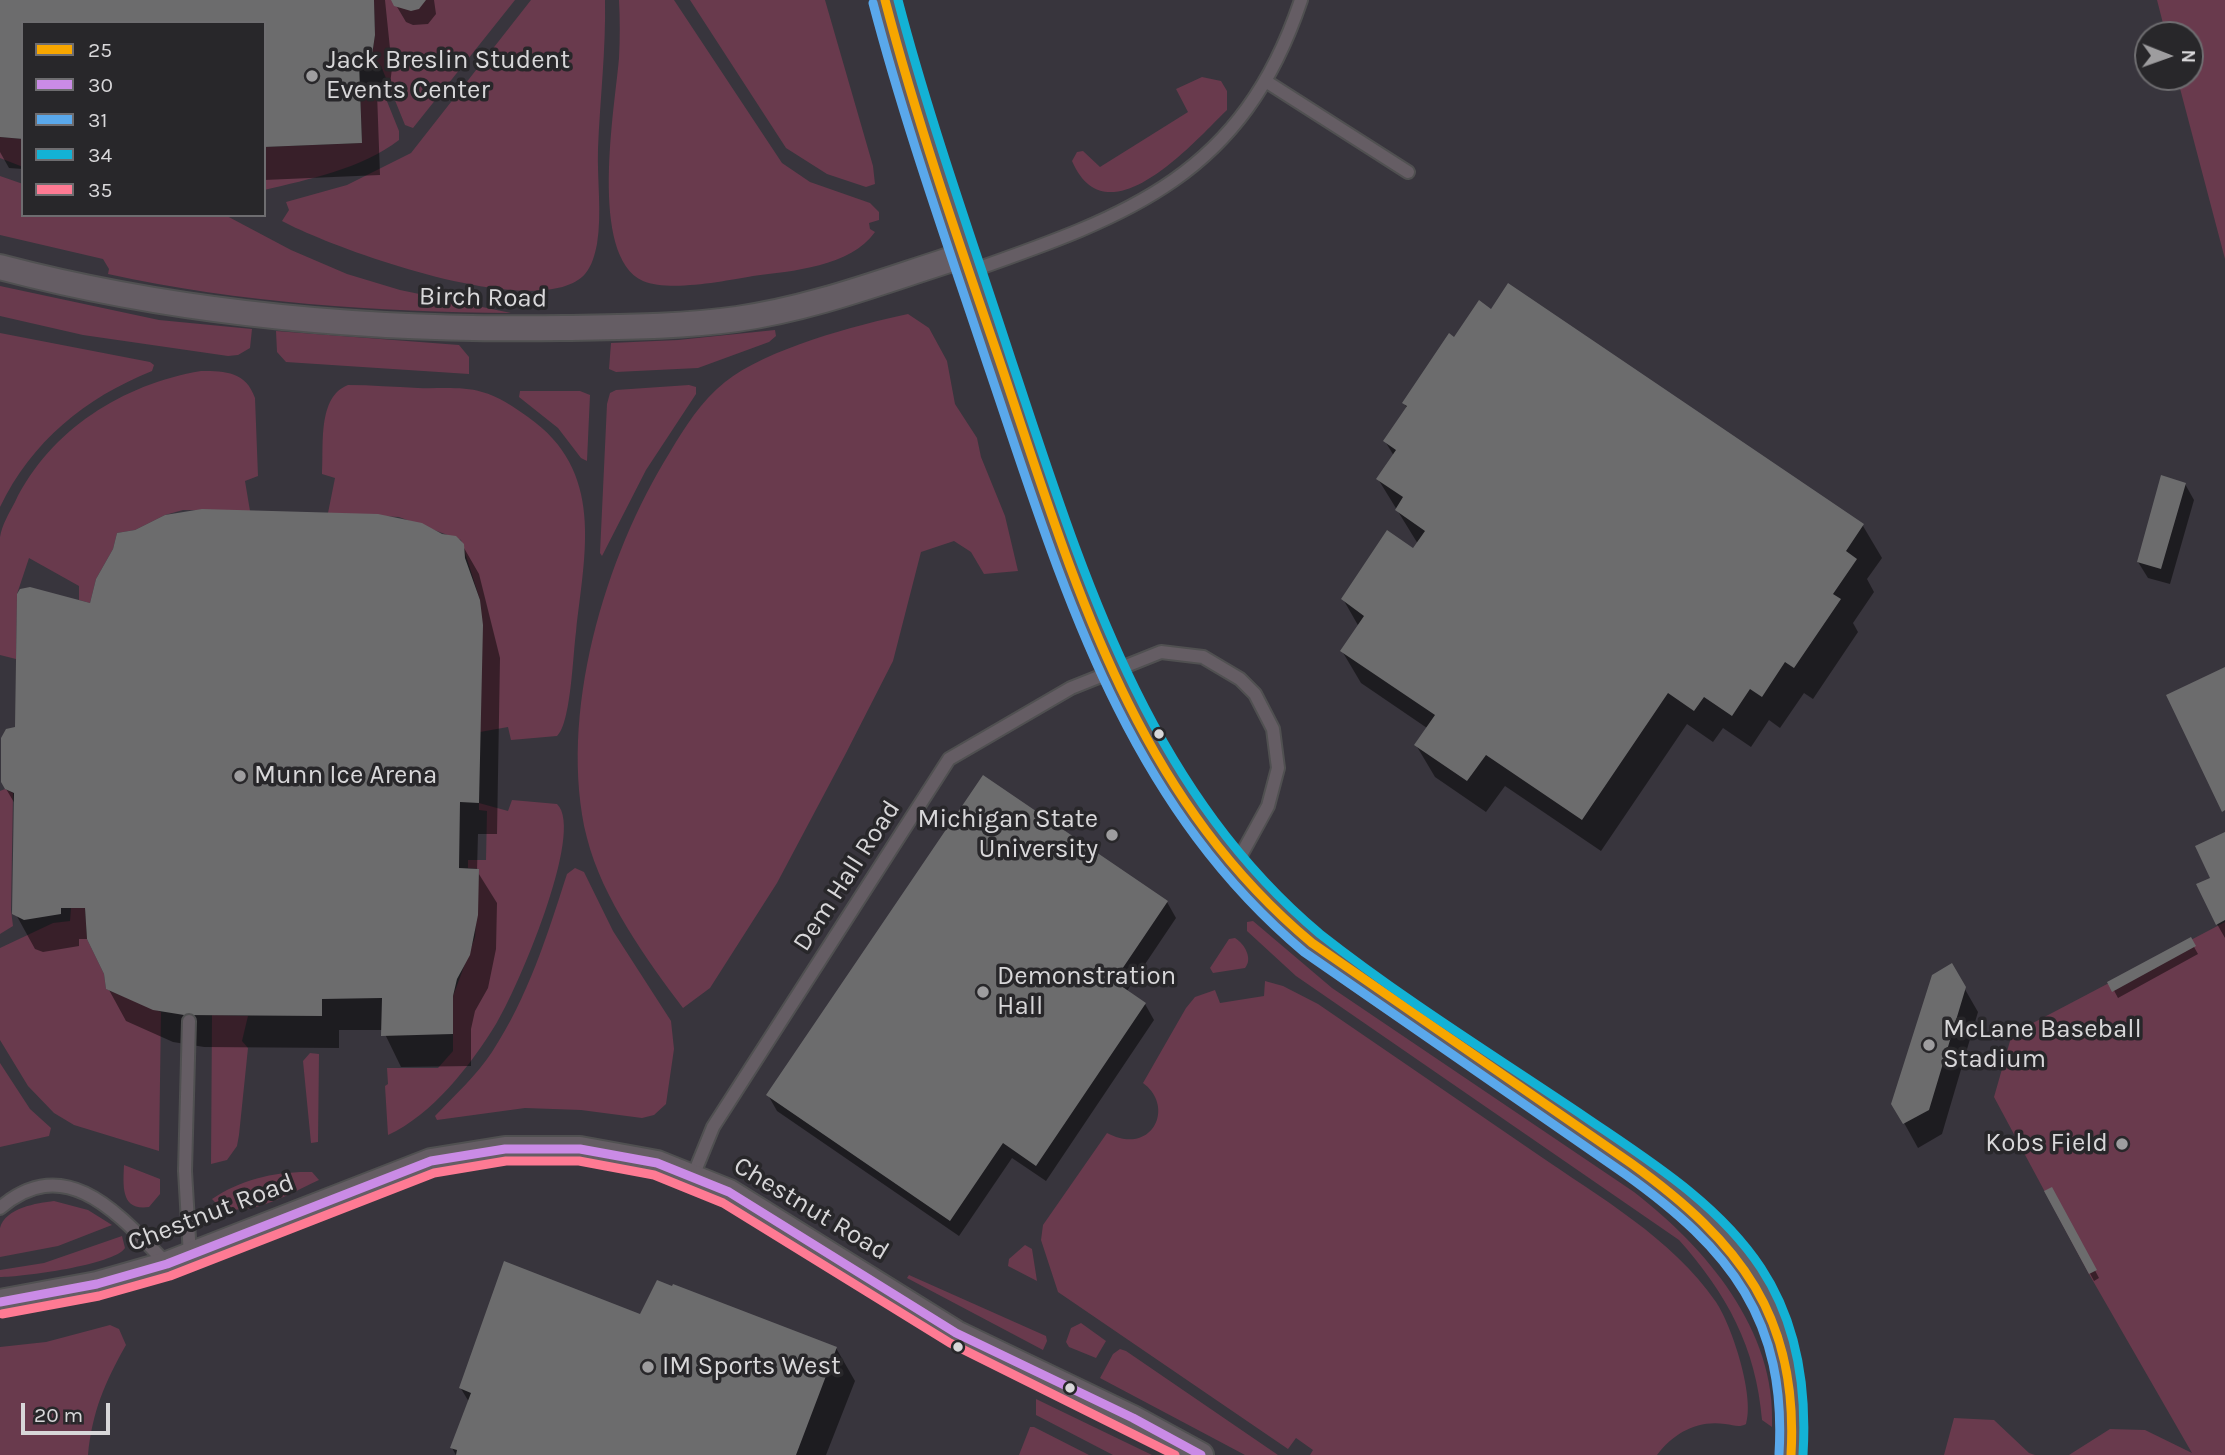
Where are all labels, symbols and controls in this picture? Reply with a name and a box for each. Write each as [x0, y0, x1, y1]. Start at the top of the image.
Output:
legend [21, 21, 266, 217]
north arrow [2134, 21, 2204, 91]
text: 25 [88, 38, 112, 62]
place label: Jack Breslin Student Events Center [326, 45, 570, 106]
text: N [2177, 49, 2199, 63]
marker: Jack Breslin Student Events Center [304, 68, 320, 84]
text: 30 [88, 73, 113, 97]
text: 31 [88, 108, 107, 132]
text: 34 [88, 143, 112, 167]
text: 35 [88, 178, 112, 202]
street label: Birch Road [419, 281, 547, 315]
unlabelled marker [1152, 727, 1166, 741]
place label: Munn Ice Arena [254, 760, 437, 792]
marker: Munn Ice Arena [232, 768, 248, 784]
street label: Dem Hall Road [787, 795, 907, 957]
place label: Michigan State University [918, 804, 1098, 866]
marker: Michigan State University [1104, 827, 1120, 843]
place label: Demonstration Hall [997, 961, 1176, 1023]
marker: Demonstration Hall [975, 984, 991, 1000]
place label: McLane Baseball Stadium [1943, 1014, 2142, 1076]
marker: McLane Baseball Stadium [1921, 1037, 1937, 1053]
place label: Kobs Field [1985, 1128, 2108, 1160]
marker: Kobs Field [2114, 1136, 2130, 1152]
street label: Chestnut Road [728, 1150, 894, 1268]
street label: Chestnut Road [123, 1167, 299, 1259]
unlabelled marker [951, 1340, 965, 1354]
place label: IM Sports West [662, 1351, 841, 1383]
marker: IM Sports West [640, 1359, 656, 1375]
unlabelled marker [1063, 1381, 1077, 1395]
scale bar [24, 1388, 114, 1432]
text: 20 m [34, 1403, 83, 1427]

